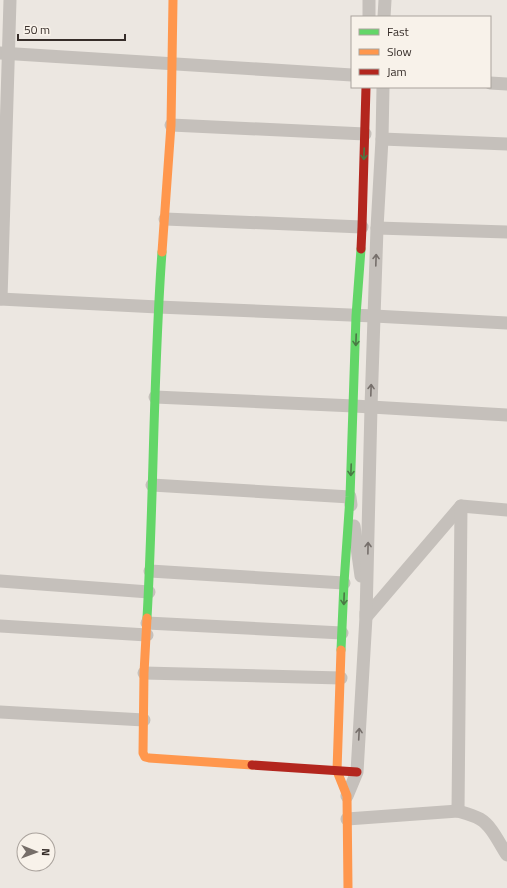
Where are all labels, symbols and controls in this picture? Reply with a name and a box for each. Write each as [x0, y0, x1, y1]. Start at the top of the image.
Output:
scale bar [18, 16, 125, 42]
legend [351, 16, 491, 88]
text: 50 m [24, 20, 50, 39]
text: Fast [387, 22, 410, 41]
text: Slow [387, 42, 412, 61]
text: Jam [387, 62, 407, 81]
one-way arrow [360, 147, 368, 160]
one-way arrow [373, 254, 380, 267]
one-way arrow [352, 333, 360, 346]
one-way arrow [368, 384, 375, 397]
one-way arrow [348, 463, 355, 476]
one-way arrow [364, 542, 372, 555]
one-way arrow [340, 592, 347, 605]
one-way arrow [356, 727, 363, 740]
north arrow [16, 832, 56, 872]
text: N [38, 848, 54, 856]

